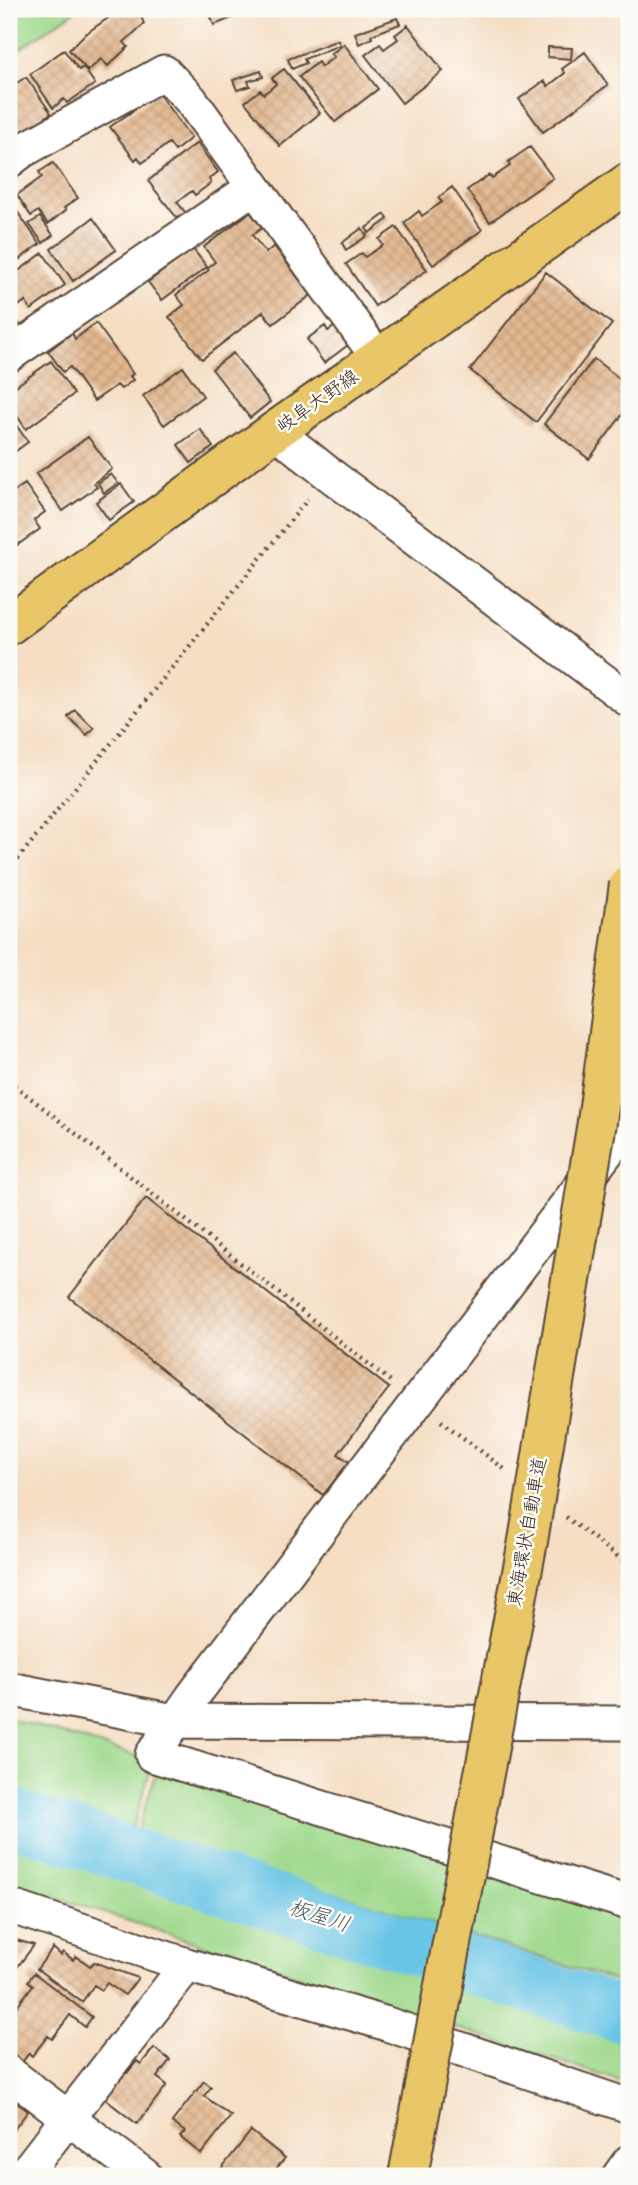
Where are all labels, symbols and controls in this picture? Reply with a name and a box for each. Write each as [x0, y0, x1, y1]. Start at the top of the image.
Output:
street label: 岐阜大野線 [270, 362, 366, 442]
street label: 東海環状自動車道 [500, 1455, 556, 1609]
water label: 板屋川 [284, 1892, 354, 1942]

